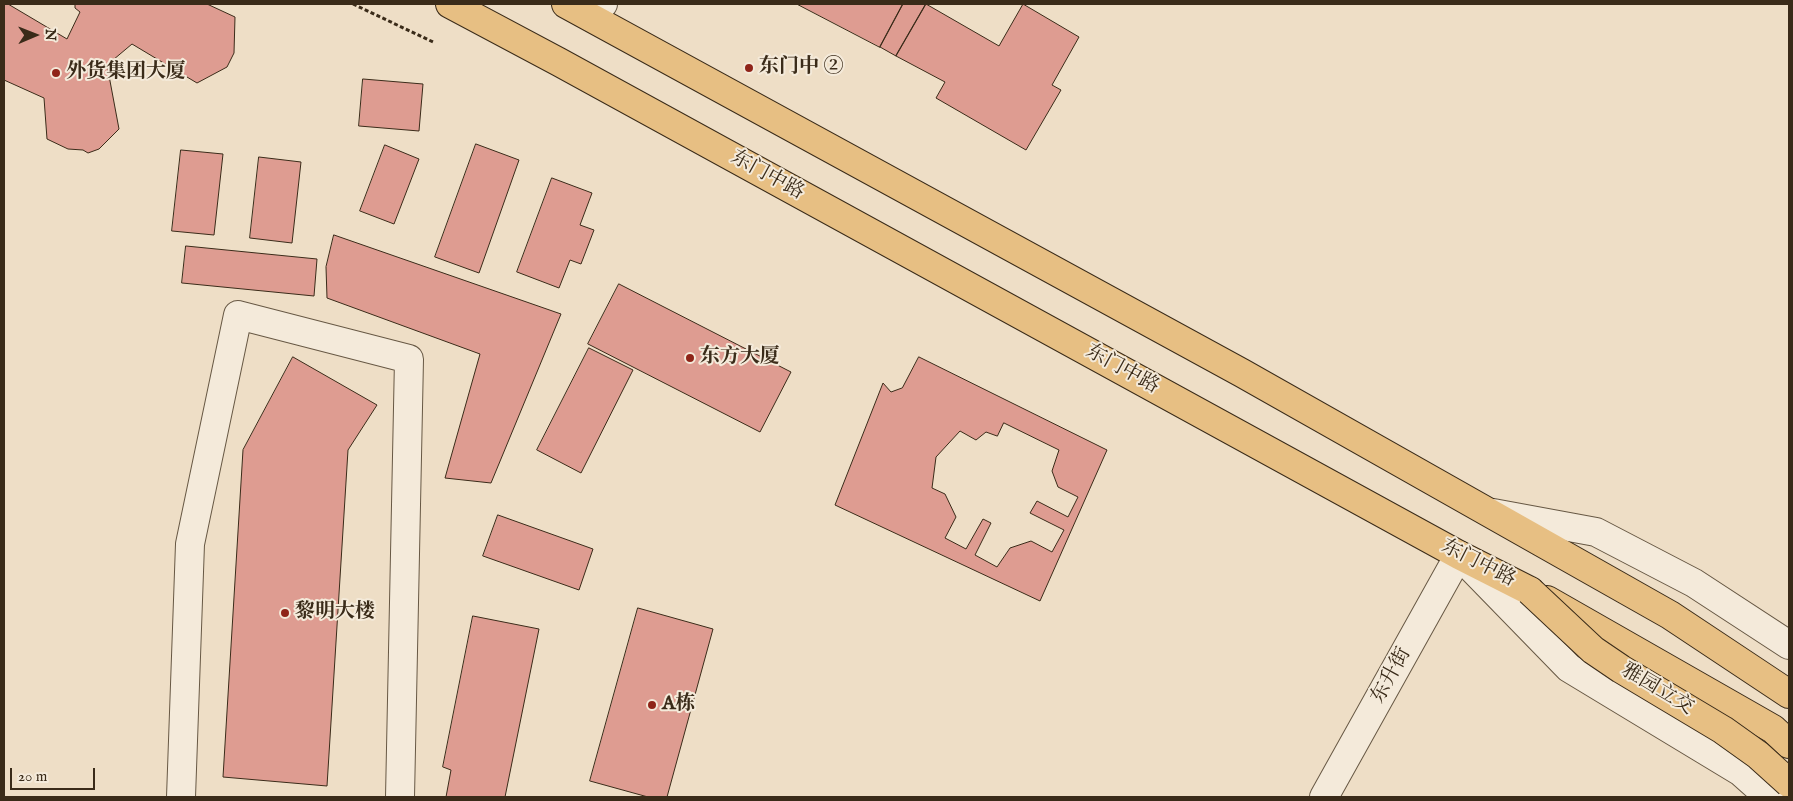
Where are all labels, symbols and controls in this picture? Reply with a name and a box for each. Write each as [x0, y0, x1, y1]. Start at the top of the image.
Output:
north arrow [10, 10, 60, 60]
text: N [41, 29, 59, 41]
place label: 东门中 ② [759, 56, 843, 80]
place label: 外货集团大厦 [66, 61, 186, 85]
marker: 东门中 ② [743, 62, 755, 74]
marker: 外货集团大厦 [50, 67, 62, 79]
street label: 东门中路 [726, 146, 808, 206]
street label: 东门中路 [1081, 340, 1163, 400]
place label: 东方大厦 [700, 346, 780, 370]
marker: 东方大厦 [684, 352, 696, 364]
street label: 东门中路 [1437, 535, 1519, 593]
place label: 黎明大楼 [295, 601, 375, 625]
marker: 黎明大楼 [279, 607, 291, 619]
street label: 东升街 [1367, 644, 1417, 708]
street label: 雅园立交 [1617, 659, 1697, 721]
place label: A栋 [662, 693, 696, 717]
marker: A栋 [646, 699, 658, 711]
scale bar [12, 758, 98, 790]
text: 20 m [18, 767, 47, 786]

